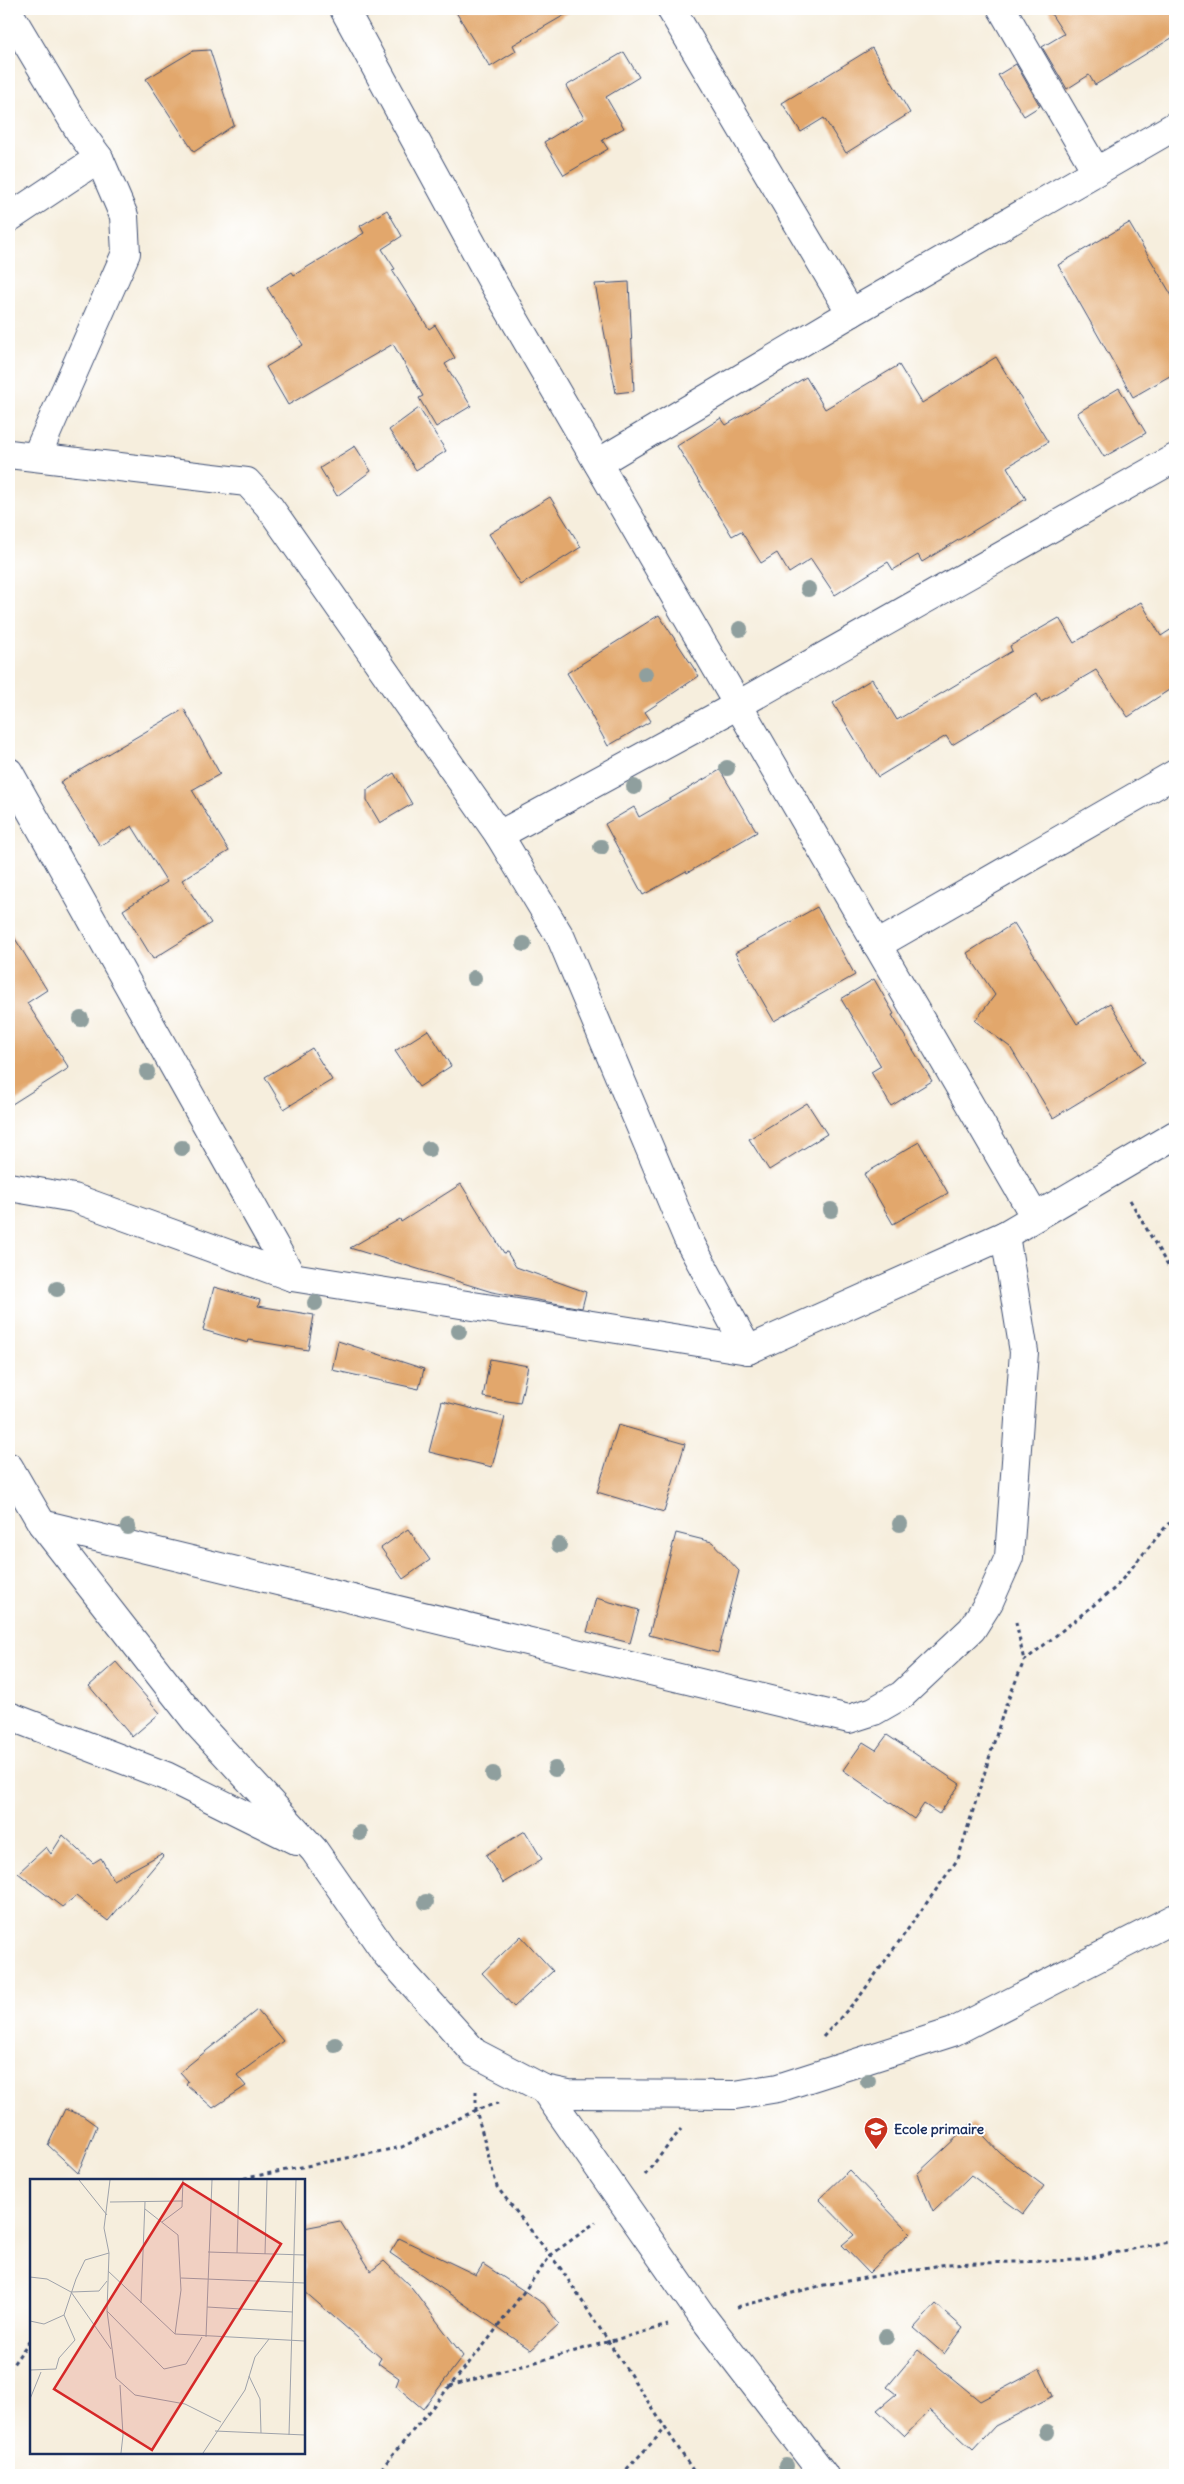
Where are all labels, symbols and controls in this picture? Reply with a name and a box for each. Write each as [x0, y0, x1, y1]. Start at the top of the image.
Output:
school or university icon: Ecole primaire [863, 2116, 889, 2150]
place label: Ecole primaire [894, 2120, 984, 2138]
inset map [30, 2179, 305, 2454]

